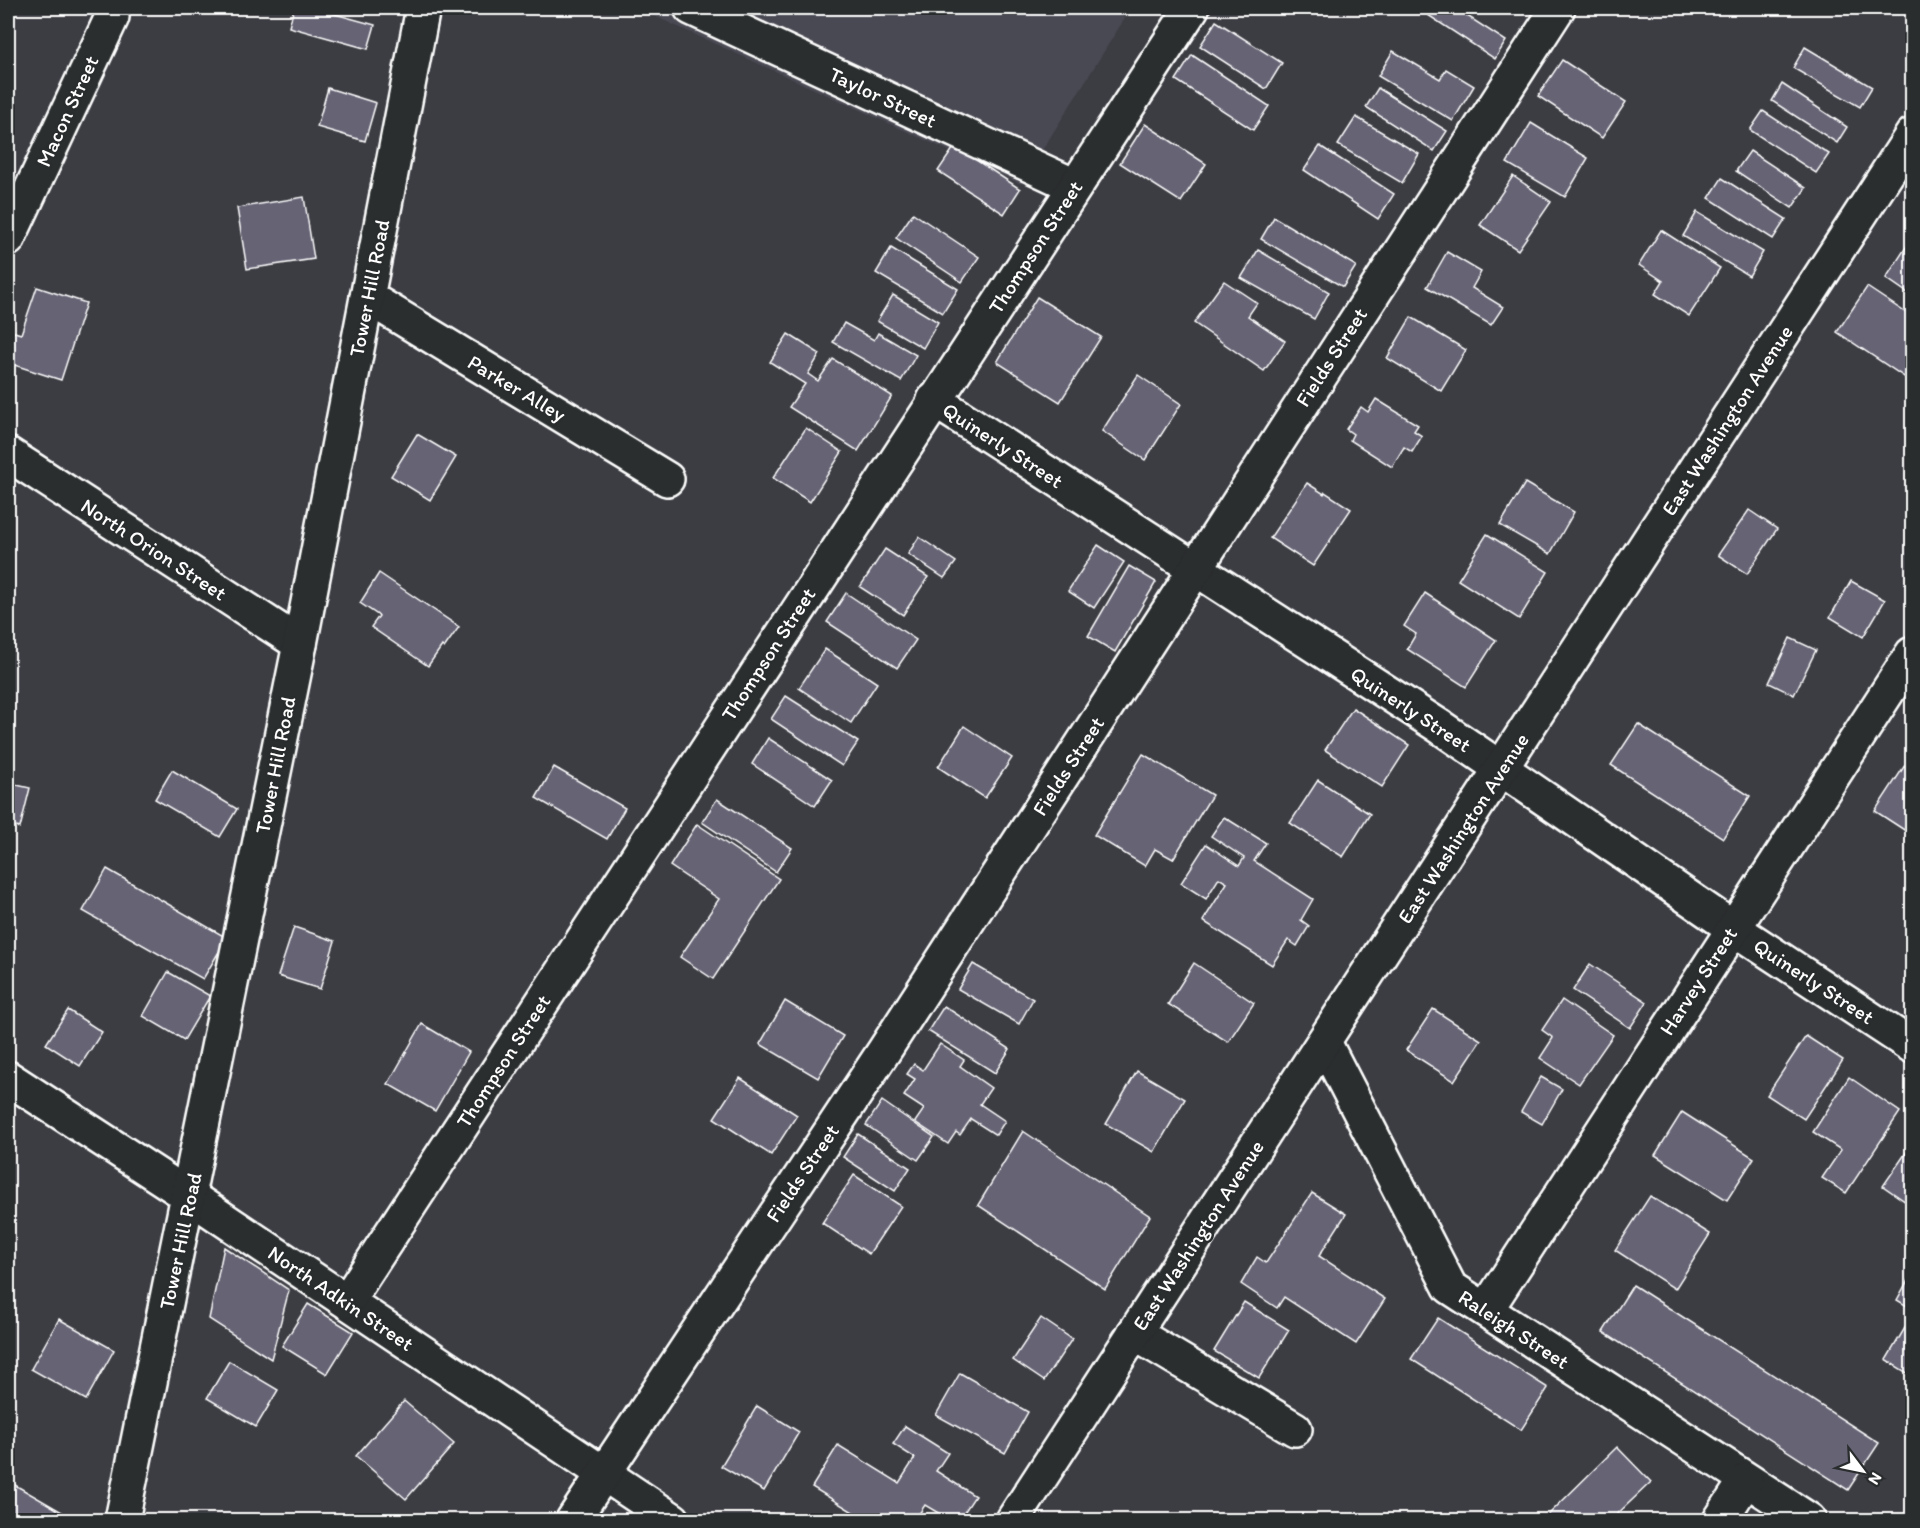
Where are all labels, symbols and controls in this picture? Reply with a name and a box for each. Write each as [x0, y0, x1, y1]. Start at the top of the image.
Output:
street label: Macon Street [30, 51, 104, 171]
street label: Taylor Street [825, 61, 941, 133]
street label: Thompson Street [983, 176, 1087, 318]
street label: Tower Hill Road [343, 217, 395, 359]
street label: Fields Street [1290, 303, 1372, 411]
street label: East Washington Avenue [1656, 320, 1798, 520]
street label: Parker Alley [464, 349, 571, 427]
street label: Quinerly Street [938, 397, 1068, 493]
street label: North Orion Street [77, 493, 232, 605]
street label: Thompson Street [716, 583, 820, 725]
street label: Quinerly Street [1346, 661, 1476, 757]
street label: Tower Hill Road [249, 694, 301, 836]
street label: Fields Street [1027, 712, 1109, 820]
street label: East Washington Avenue [1392, 728, 1534, 928]
street label: Harvey Street [1654, 922, 1742, 1040]
street label: Quinerly Street [1749, 933, 1879, 1029]
street label: Thompson Street [451, 990, 555, 1132]
street label: Fields Street [760, 1119, 844, 1227]
street label: East Washington Avenue [1127, 1135, 1269, 1335]
street label: Tower Hill Road [153, 1170, 207, 1312]
street label: North Adkin Street [263, 1240, 419, 1356]
street label: Raleigh Street [1454, 1284, 1574, 1374]
north arrow [1833, 1441, 1893, 1501]
text: N [1864, 1469, 1886, 1488]

